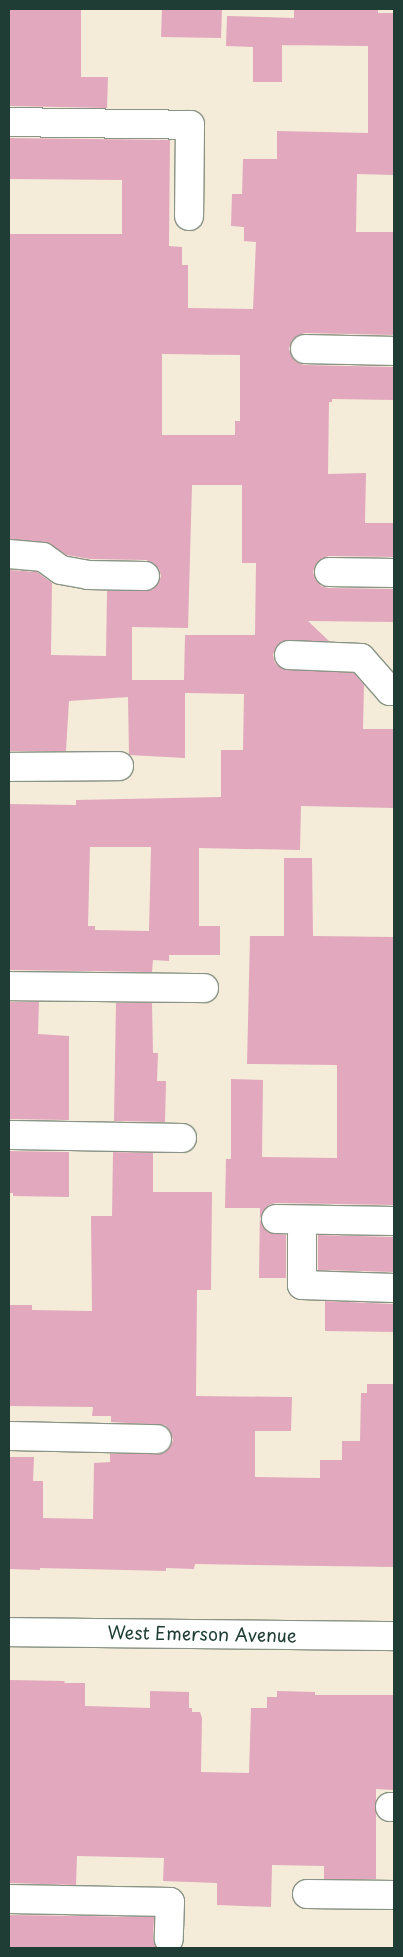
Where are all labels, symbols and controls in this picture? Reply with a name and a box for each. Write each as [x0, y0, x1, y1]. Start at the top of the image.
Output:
street label: West Emerson Avenue [107, 1622, 297, 1646]

